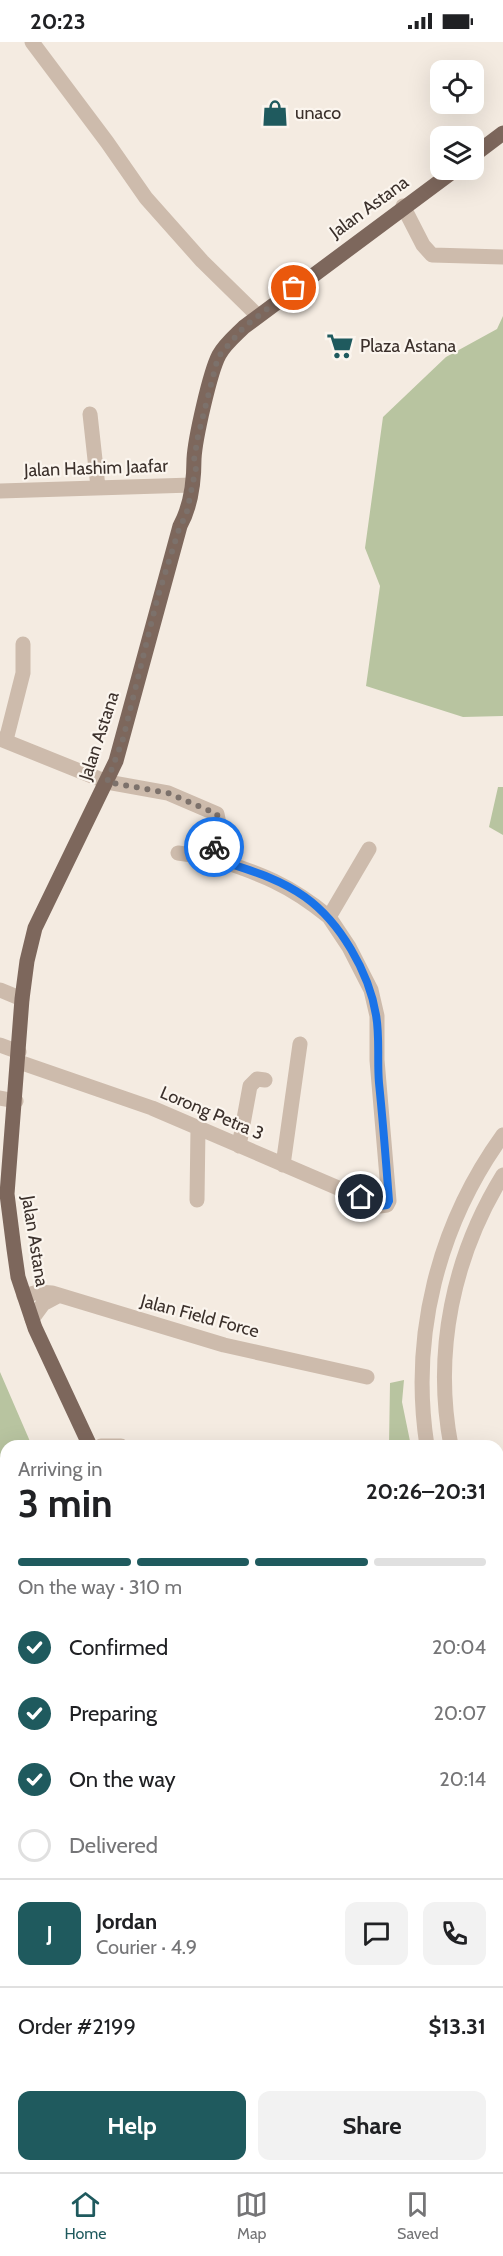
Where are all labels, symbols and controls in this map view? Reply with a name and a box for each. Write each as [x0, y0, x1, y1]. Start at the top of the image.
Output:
text: 20:23 [30, 8, 86, 35]
map controls [430, 60, 484, 180]
button: locate [430, 60, 484, 114]
shop icon: unaco [260, 98, 290, 128]
place label: unaco [295, 102, 341, 124]
button: layers [430, 126, 484, 180]
street label: Jalan Astana [325, 171, 413, 244]
pin [268, 262, 319, 313]
icon: bag [277, 271, 310, 304]
supermarket icon: Plaza Astana [325, 331, 355, 361]
place label: Plaza Astana [360, 335, 457, 357]
street label: Jalan Hashim Jaafar [23, 454, 169, 482]
street label: Jalan Astana [74, 689, 124, 784]
courier [184, 817, 244, 877]
icon: bike [198, 831, 231, 864]
street label: Lorong Petra 3 [157, 1081, 267, 1145]
pin [335, 1171, 386, 1222]
icon: home [344, 1180, 377, 1213]
street label: Jalan Astana [17, 1193, 53, 1289]
street label: Jalan Field Force [137, 1289, 262, 1342]
text: Arriving in [18, 1457, 102, 1481]
text: 20:26–20:31 [366, 1478, 486, 1505]
text: 3 min [18, 1479, 113, 1527]
text: On the way · 310 m [18, 1575, 182, 1599]
icon: check [18, 1631, 51, 1664]
text: Confirmed [69, 1634, 168, 1661]
text: 20:04 [432, 1635, 486, 1659]
icon: check [18, 1697, 51, 1730]
text: Preparing [69, 1700, 157, 1727]
text: 20:07 [434, 1701, 486, 1725]
icon: check [18, 1763, 51, 1796]
text: On the way [69, 1766, 176, 1793]
text: 20:14 [439, 1767, 486, 1791]
text: Delivered [69, 1832, 158, 1859]
button: chat [345, 1902, 408, 1965]
button: phone [423, 1902, 486, 1965]
text: Jordan [96, 1908, 157, 1935]
text: J [46, 1920, 53, 1947]
text: Courier · 4.9 [96, 1935, 197, 1959]
text: Order #2199 [18, 2013, 136, 2040]
text: $13.31 [428, 2013, 486, 2040]
button: Help [18, 2091, 246, 2160]
button: Share [258, 2091, 486, 2160]
tab: Home [64, 2188, 107, 2243]
tab: Map [235, 2188, 268, 2243]
tab: Saved [397, 2188, 439, 2243]

